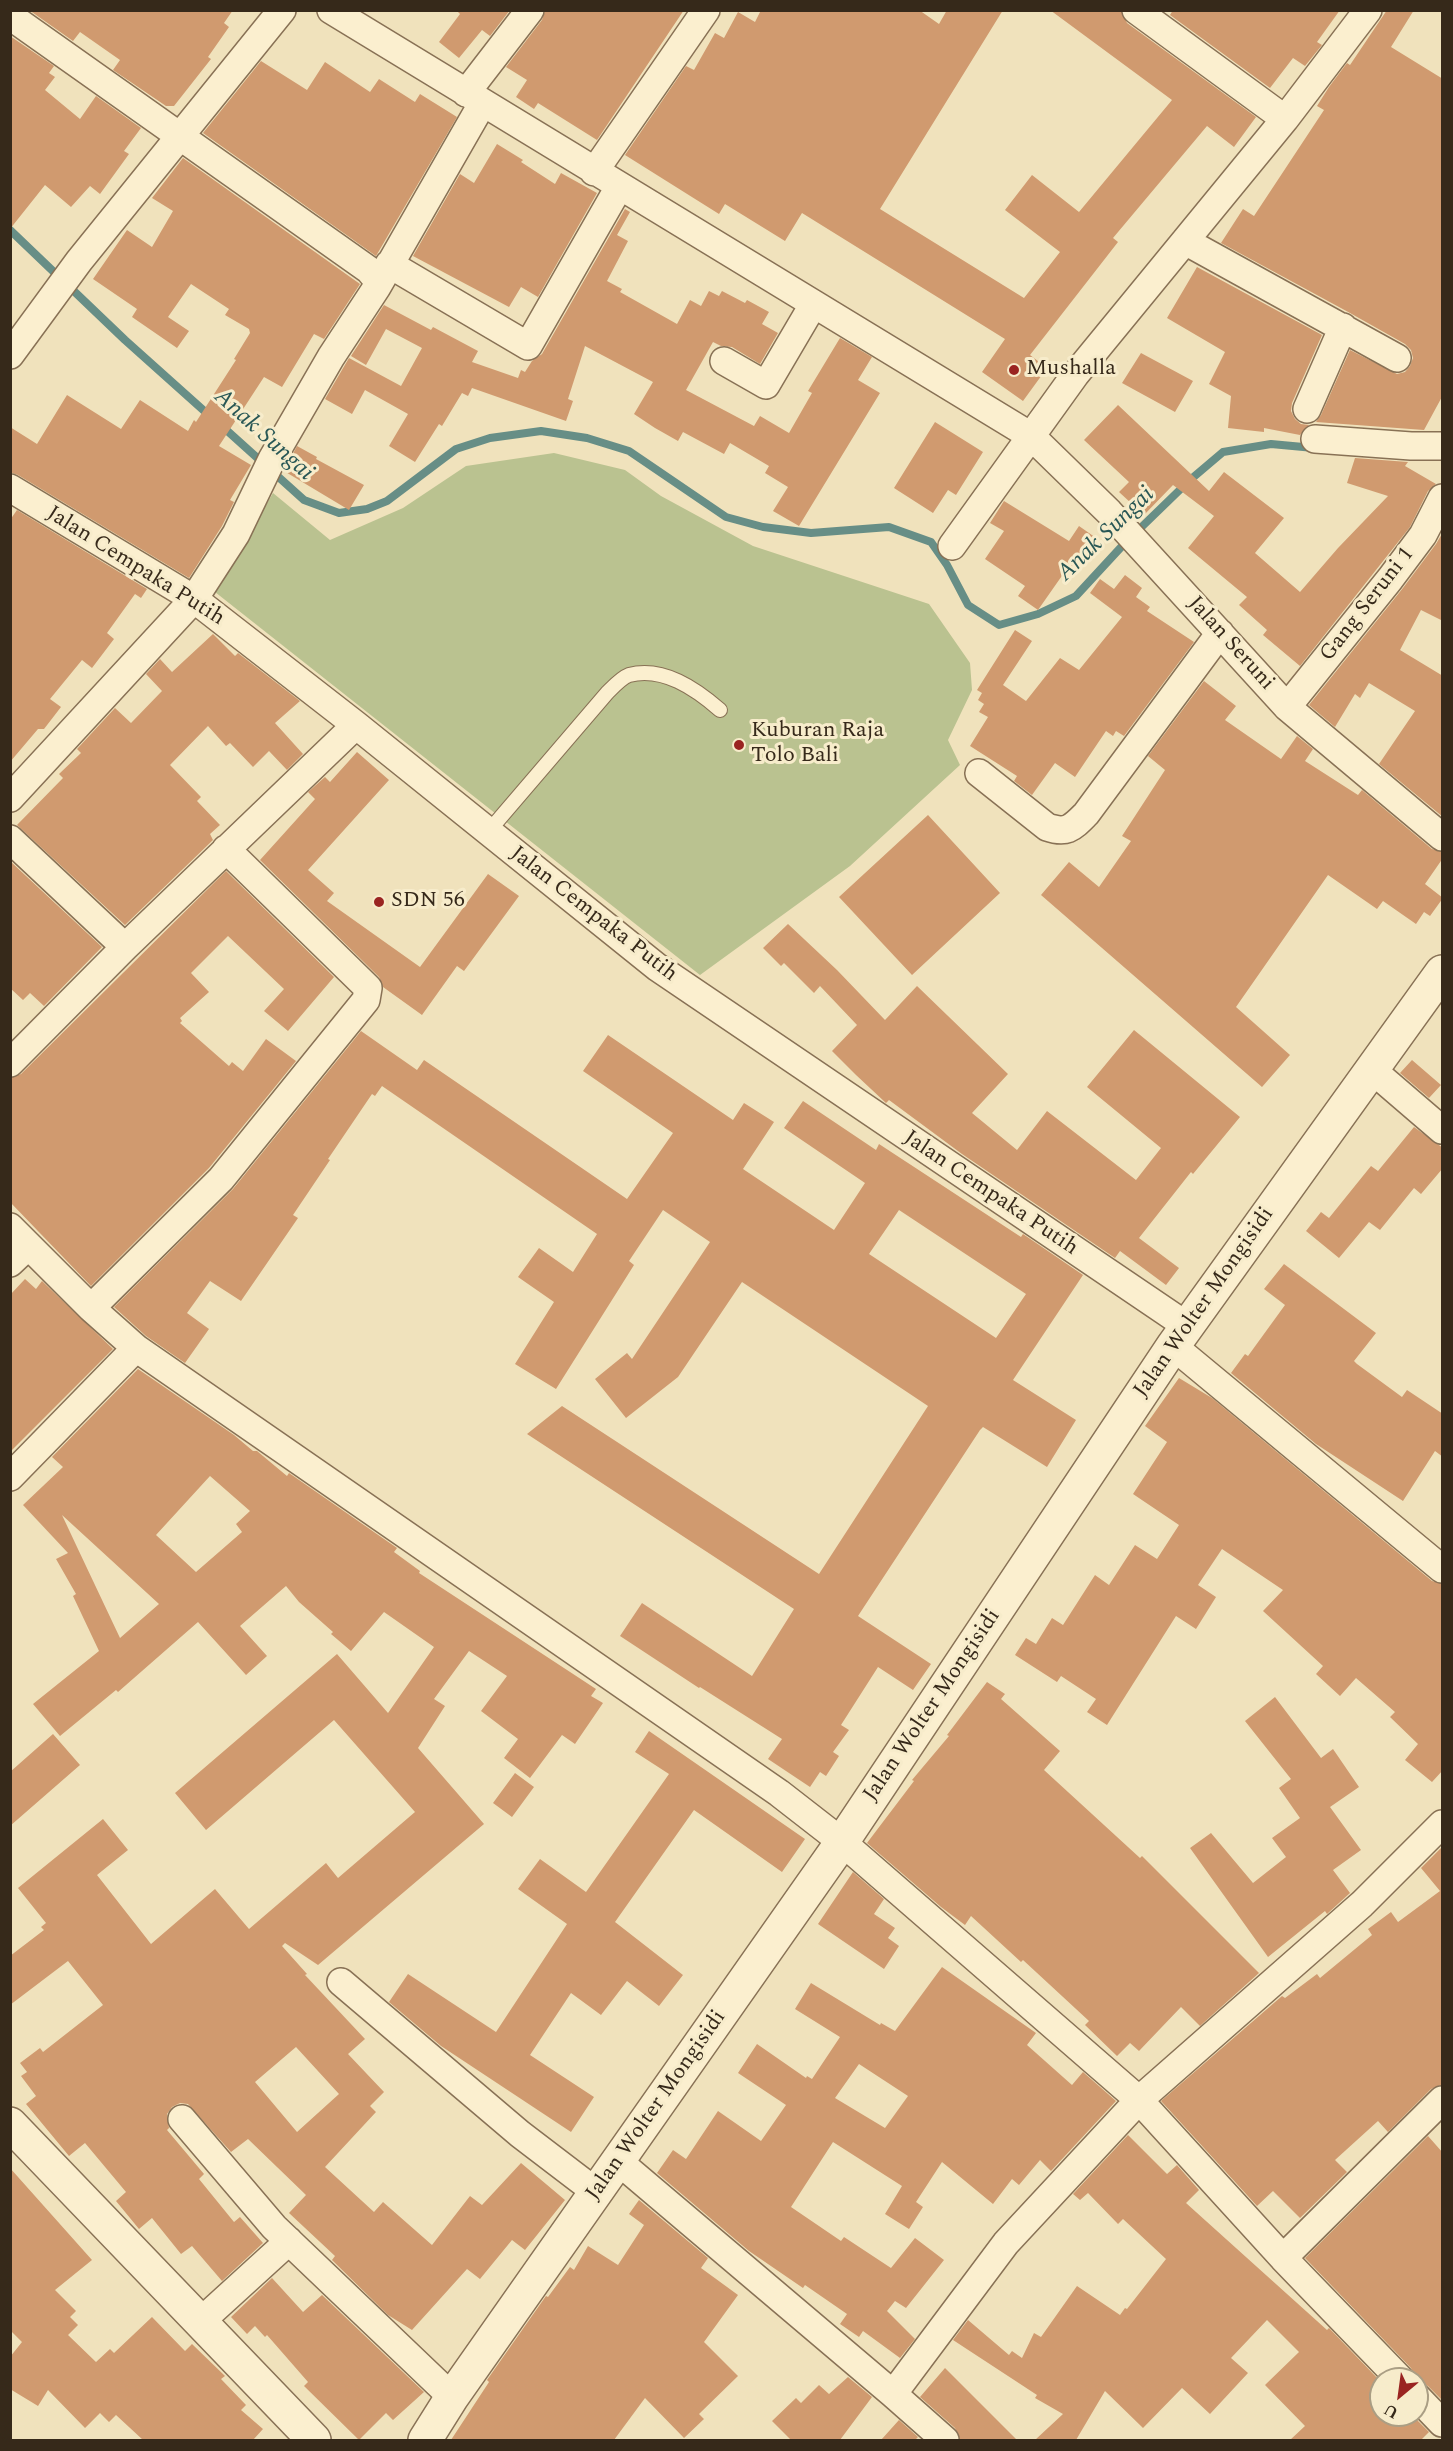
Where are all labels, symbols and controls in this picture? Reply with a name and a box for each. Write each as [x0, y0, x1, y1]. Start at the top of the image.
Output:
place label: Mushalla [1026, 357, 1116, 383]
marker: Mushalla [1007, 363, 1021, 377]
water label: Anak Sungai [207, 384, 319, 488]
water label: Anak Sungai [1052, 481, 1162, 589]
street label: Jalan Cempaka Putih [41, 502, 229, 632]
street label: Gang Seruni 1 [1315, 543, 1421, 667]
street label: Jalan Seruni [1181, 591, 1279, 697]
place label: Kuburan Raja Tolo Bali [751, 719, 884, 770]
marker: Kuburan Raja Tolo Bali [732, 738, 746, 752]
street label: Jalan Cempaka Putih [504, 842, 682, 988]
place label: SDN 56 [391, 889, 465, 915]
marker: SDN 56 [372, 895, 386, 909]
street label: Jalan Cempaka Putih [898, 1126, 1082, 1262]
street label: Jalan Wolter Mongisidi [1129, 1203, 1281, 1403]
street label: Jalan Wolter Mongisidi [859, 1605, 1007, 1807]
street label: Jalan Wolter Mongisidi [581, 2006, 733, 2206]
north arrow [1369, 2367, 1429, 2427]
text: U [1380, 2397, 1403, 2425]

